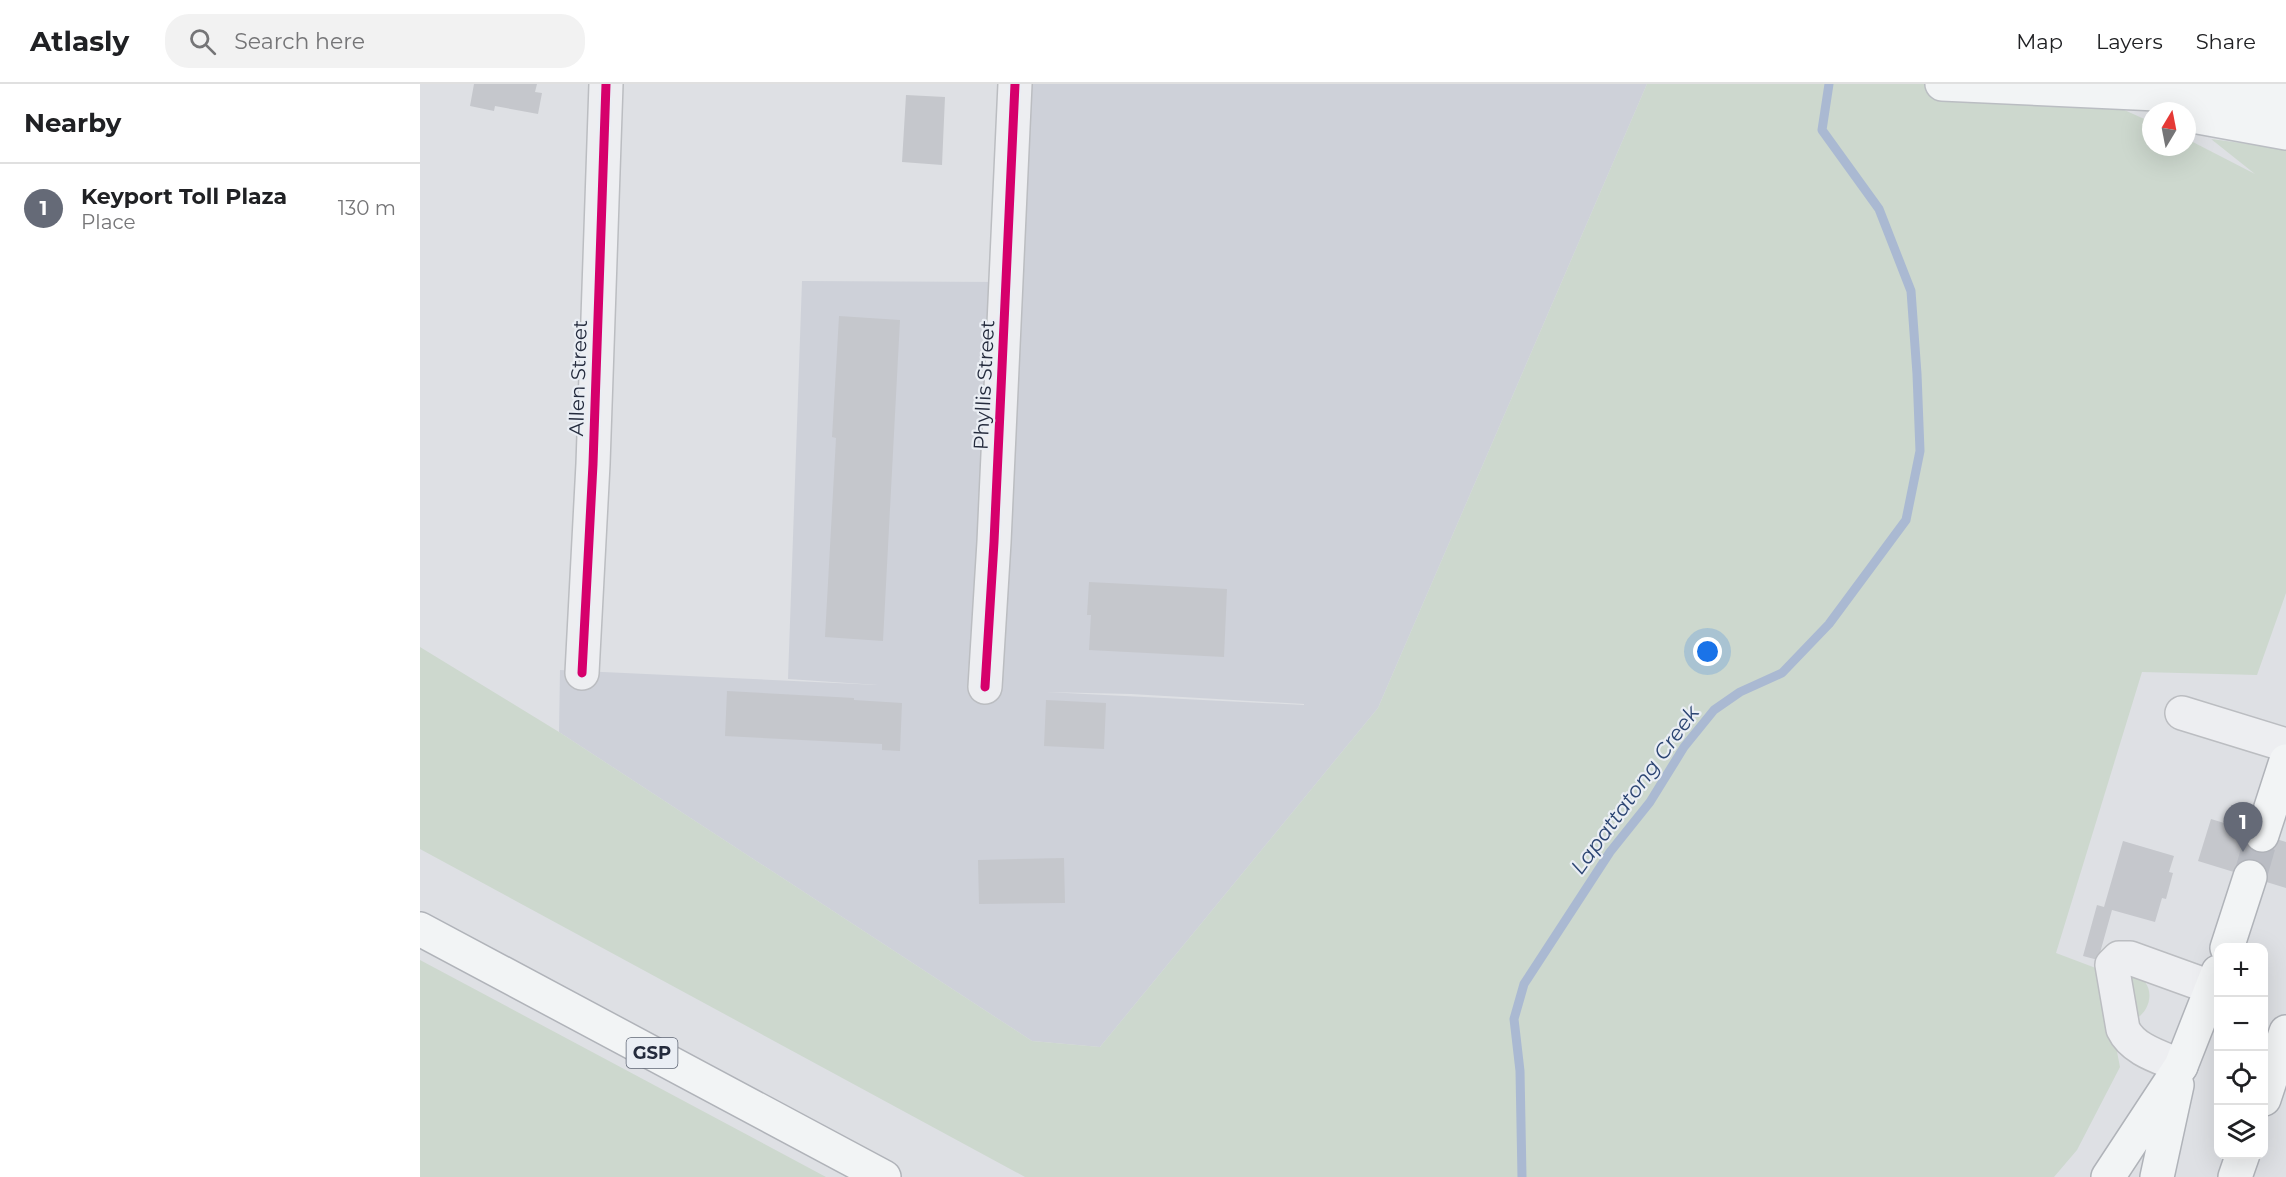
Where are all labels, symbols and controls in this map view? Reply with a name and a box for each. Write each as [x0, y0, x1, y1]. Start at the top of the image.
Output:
search box [165, 14, 585, 68]
text: Atlasly [30, 24, 129, 58]
icon: search [186, 25, 219, 58]
text: Search here [234, 28, 365, 55]
text: Map [2016, 29, 2063, 54]
text: Layers [2096, 29, 2163, 54]
text: Share [2196, 29, 2256, 54]
north arrow [2142, 102, 2196, 156]
text: Nearby [24, 107, 121, 139]
text: Keyport Toll Plaza [81, 183, 287, 210]
text: 1 [40, 196, 47, 220]
text: 130 m [338, 196, 396, 220]
text: Place [81, 210, 136, 234]
street label: Allen Street [564, 319, 592, 437]
street label: Phyllis Street [969, 319, 999, 451]
your location [1693, 637, 1722, 666]
water label: Lapattatong Creek [1565, 699, 1705, 879]
pin: 1 [2224, 802, 2262, 852]
map controls [2214, 943, 2268, 1159]
button: + [2214, 943, 2268, 997]
button: − [2214, 997, 2268, 1051]
road number: GSP [626, 1038, 678, 1068]
button: locate [2214, 1051, 2268, 1105]
button: layers [2214, 1105, 2268, 1159]

